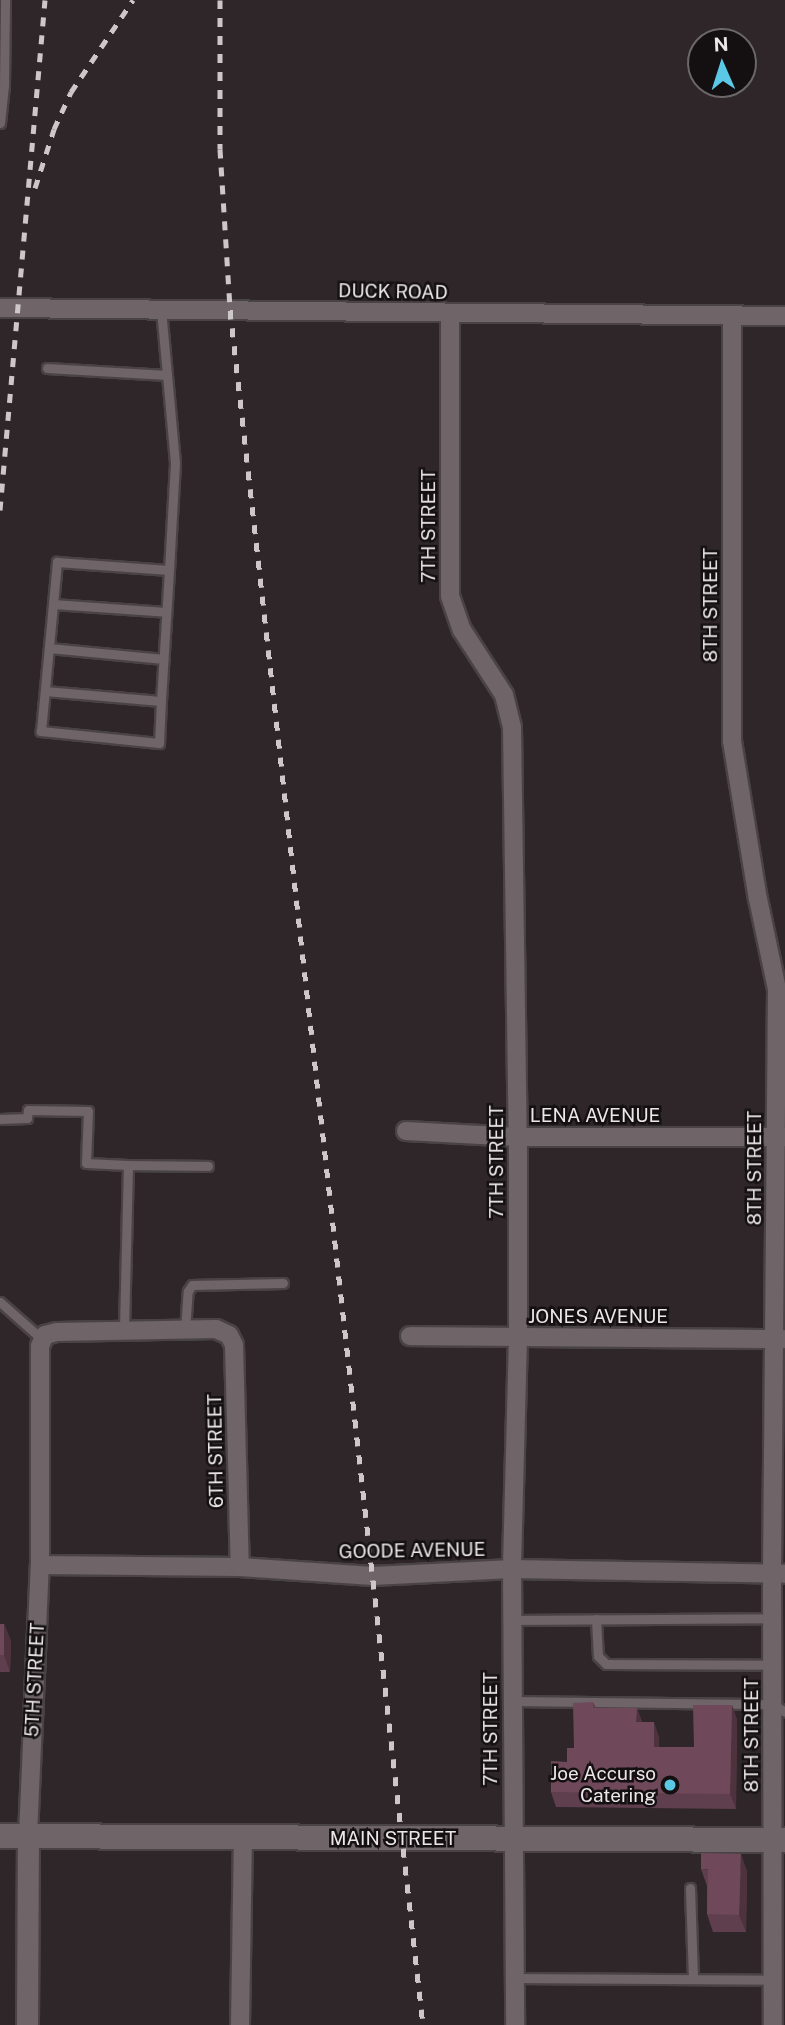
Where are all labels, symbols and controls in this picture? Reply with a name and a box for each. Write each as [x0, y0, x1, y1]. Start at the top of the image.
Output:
north arrow [687, 28, 757, 98]
text: N [713, 33, 729, 55]
street label: DUCK ROAD [338, 280, 448, 304]
street label: 7TH STREET [418, 469, 440, 583]
street label: 8TH STREET [700, 548, 722, 662]
street label: 7TH STREET [486, 1105, 508, 1219]
street label: LENA AVENUE [530, 1105, 660, 1127]
street label: 8TH STREET [744, 1111, 766, 1225]
street label: JONES AVENUE [528, 1306, 668, 1328]
street label: 6TH STREET [204, 1394, 228, 1508]
street label: GOODE AVENUE [338, 1538, 486, 1564]
street label: 5TH STREET [21, 1622, 49, 1738]
street label: 7TH STREET [480, 1672, 502, 1786]
street label: 8TH STREET [741, 1678, 763, 1792]
place label: Joe Accurso Catering [550, 1763, 656, 1807]
marker: Joe Accurso Catering [662, 1777, 678, 1793]
street label: MAIN STREET [330, 1828, 456, 1850]

